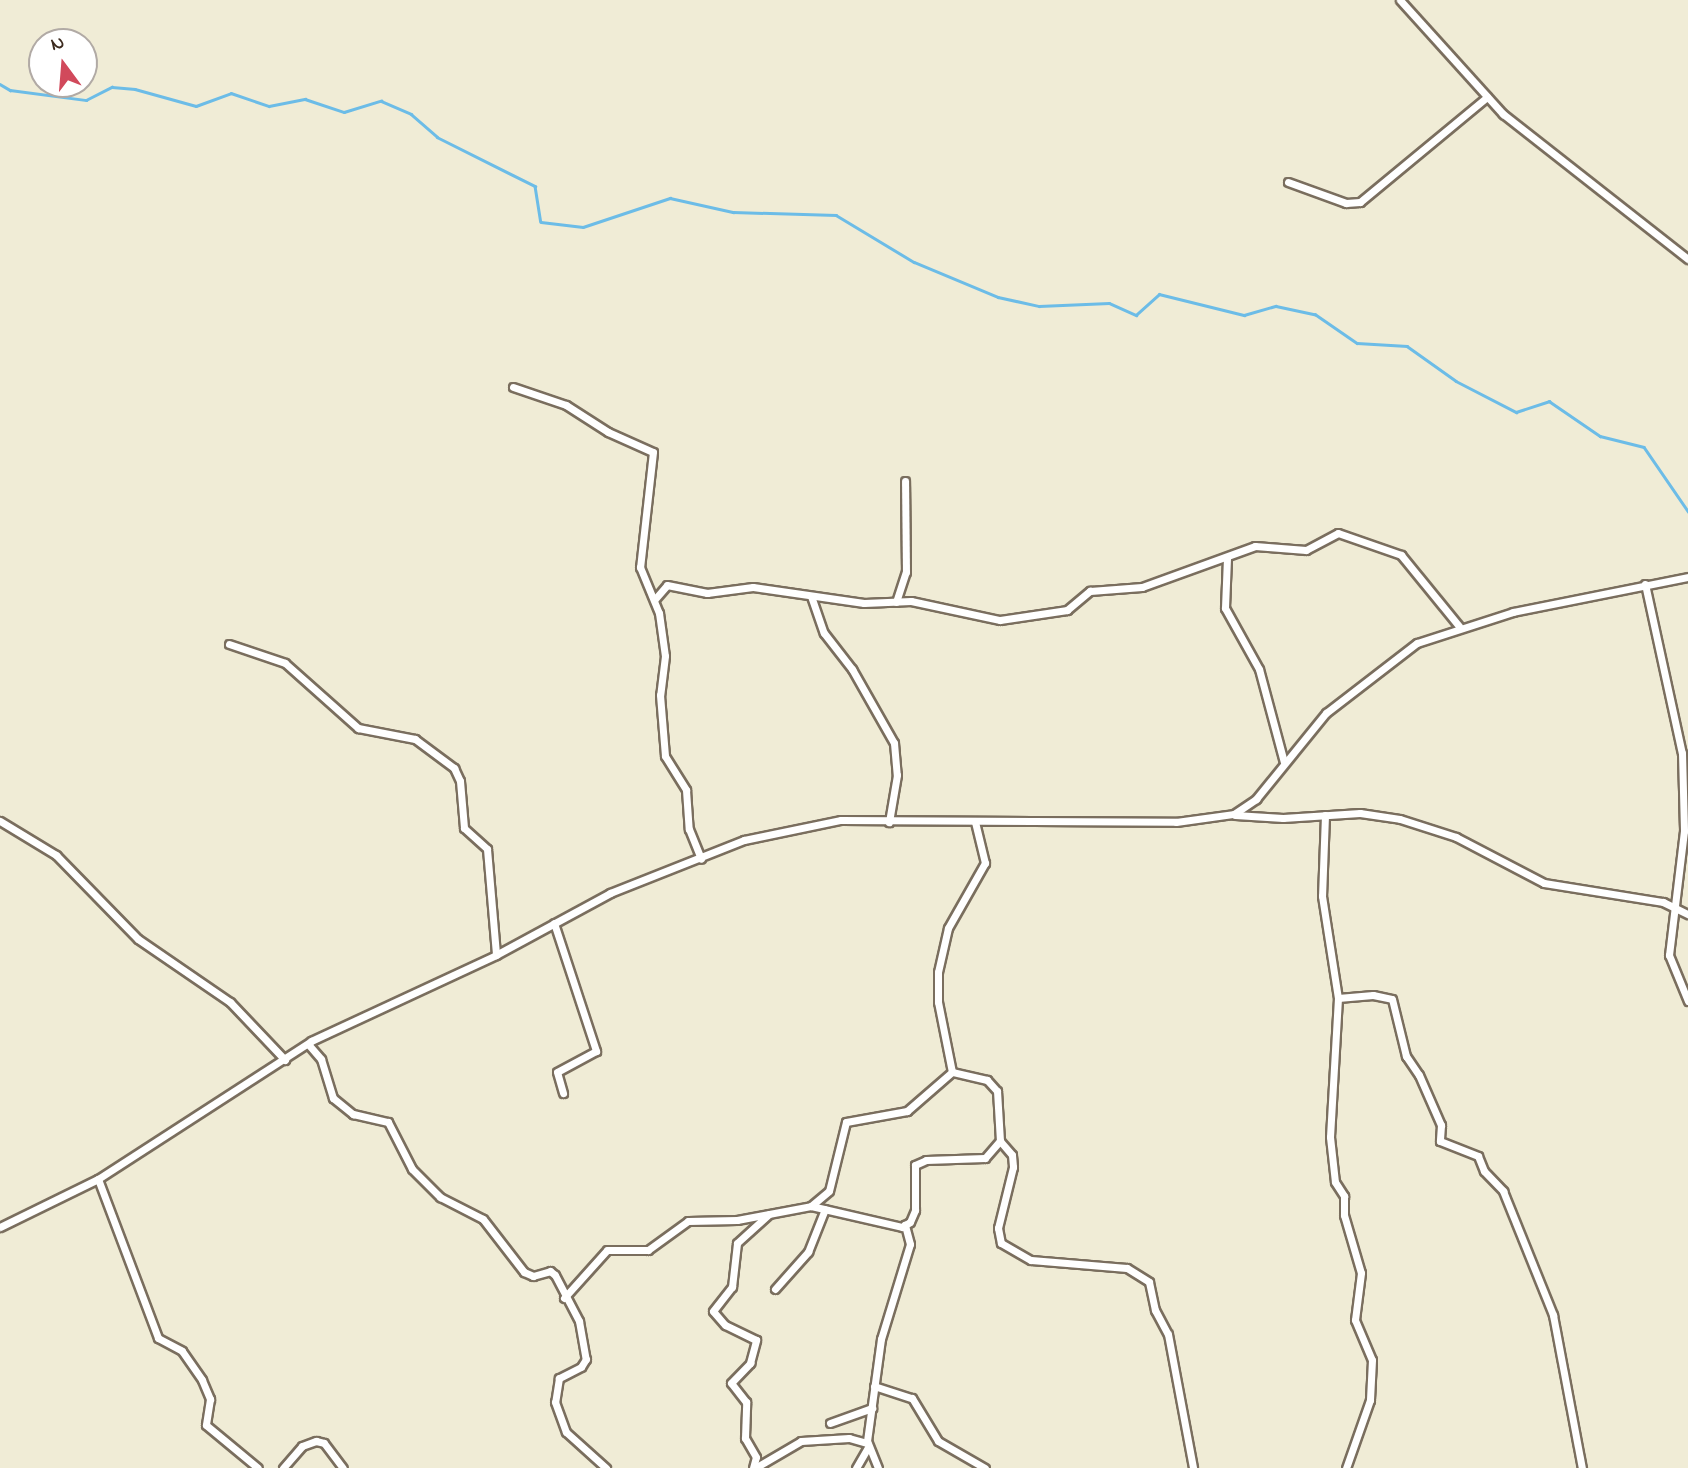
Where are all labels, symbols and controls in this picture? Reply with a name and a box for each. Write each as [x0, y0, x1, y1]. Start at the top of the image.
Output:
north arrow [28, 28, 98, 98]
text: N [48, 30, 68, 59]

